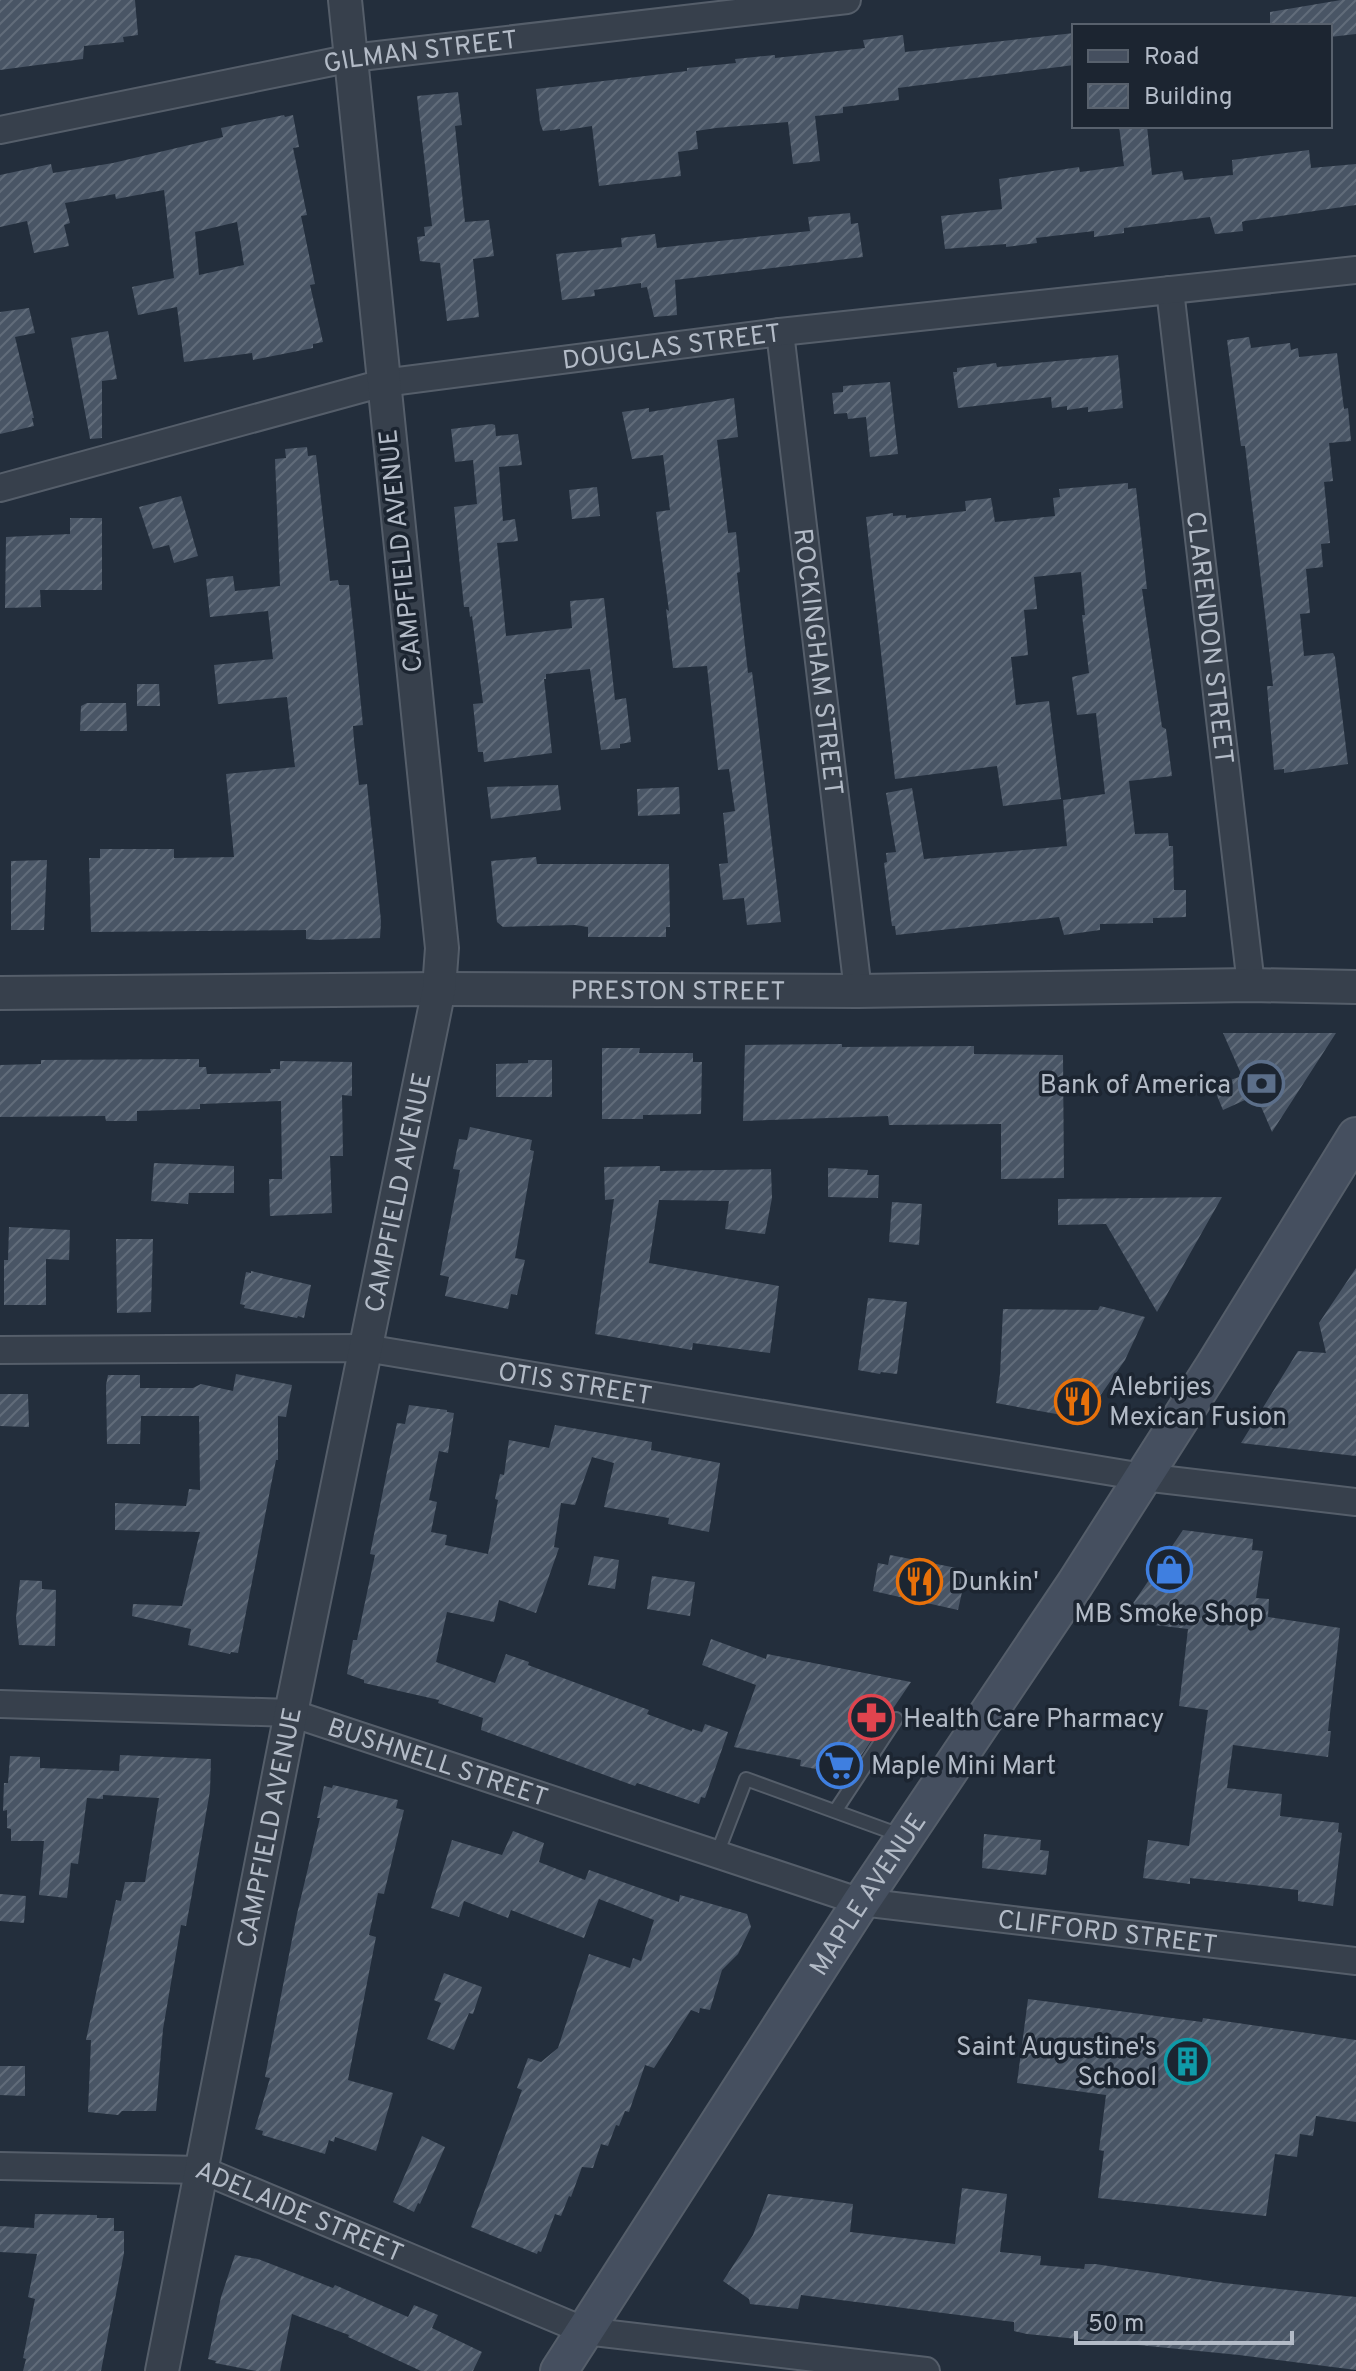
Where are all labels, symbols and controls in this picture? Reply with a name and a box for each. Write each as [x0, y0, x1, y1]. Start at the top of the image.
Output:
legend [1072, 24, 1332, 128]
street label: GILMAN STREET [321, 25, 519, 82]
text: Road [1144, 43, 1200, 73]
text: Building [1144, 83, 1233, 113]
street label: DOUGLAS STREET [561, 318, 783, 379]
street label: CAMPFIELD AVENUE [373, 428, 432, 674]
street label: CLARENDON STREET [1177, 510, 1239, 766]
street label: ROCKINGHAM STREET [784, 526, 849, 798]
street label: PRESTON STREET [570, 976, 786, 1010]
bank icon: Bank of America [1238, 1060, 1286, 1108]
street label: CAMPFIELD AVENUE [359, 1070, 441, 1316]
place label: Bank of America [1040, 1070, 1231, 1103]
street label: OTIS STREET [495, 1356, 654, 1414]
place label: Alebrijes Mexican Fusion [1109, 1372, 1287, 1435]
restaurant icon: Alebrijes Mexican Fusion [1054, 1377, 1102, 1425]
shop icon: MB Smoke Shop [1145, 1546, 1193, 1594]
restaurant icon: Dunkin' [896, 1557, 944, 1605]
place label: Dunkin' [951, 1567, 1039, 1600]
place label: MB Smoke Shop [1074, 1599, 1264, 1632]
pharmacy icon: Health Care Pharmacy [848, 1694, 896, 1742]
place label: Health Care Pharmacy [903, 1704, 1164, 1737]
street label: CAMPFIELD AVENUE [231, 1705, 311, 1951]
street label: BUSHNELL STREET [323, 1712, 552, 1816]
supermarket icon: Maple Mini Mart [816, 1741, 864, 1789]
place label: Maple Mini Mart [871, 1751, 1056, 1784]
street label: MAPLE AVENUE [804, 1808, 935, 1983]
street label: CLIFFORD STREET [995, 1904, 1219, 1963]
place label: Saint Augustine's School [956, 2032, 1157, 2095]
building icon: Saint Augustine's School [1164, 2037, 1212, 2085]
street label: ADELAIDE STREET [190, 2155, 408, 2272]
scale bar [1076, 2295, 1292, 2345]
text: 50 m [1088, 2310, 1144, 2340]

